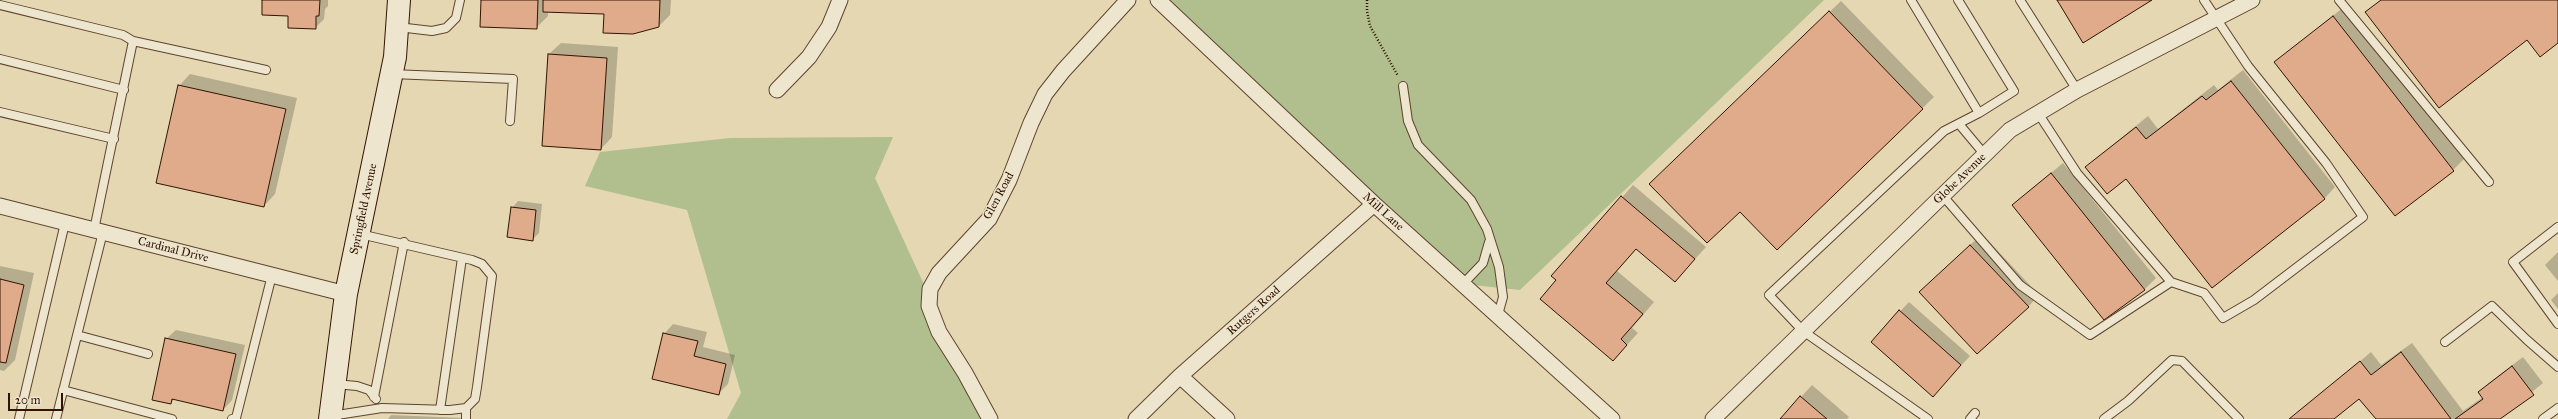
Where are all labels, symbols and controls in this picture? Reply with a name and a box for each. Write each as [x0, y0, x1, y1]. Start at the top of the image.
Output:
street label: Globe Avenue [1931, 150, 1989, 208]
street label: Springfield Avenue [347, 162, 381, 256]
street label: Glen Road [981, 170, 1017, 222]
street label: Mill Lane [1360, 190, 1406, 234]
street label: Cardinal Drive [136, 234, 210, 266]
street label: Rutgers Road [1224, 283, 1284, 339]
scale bar [10, 385, 65, 411]
text: 20 m [15, 393, 41, 407]

